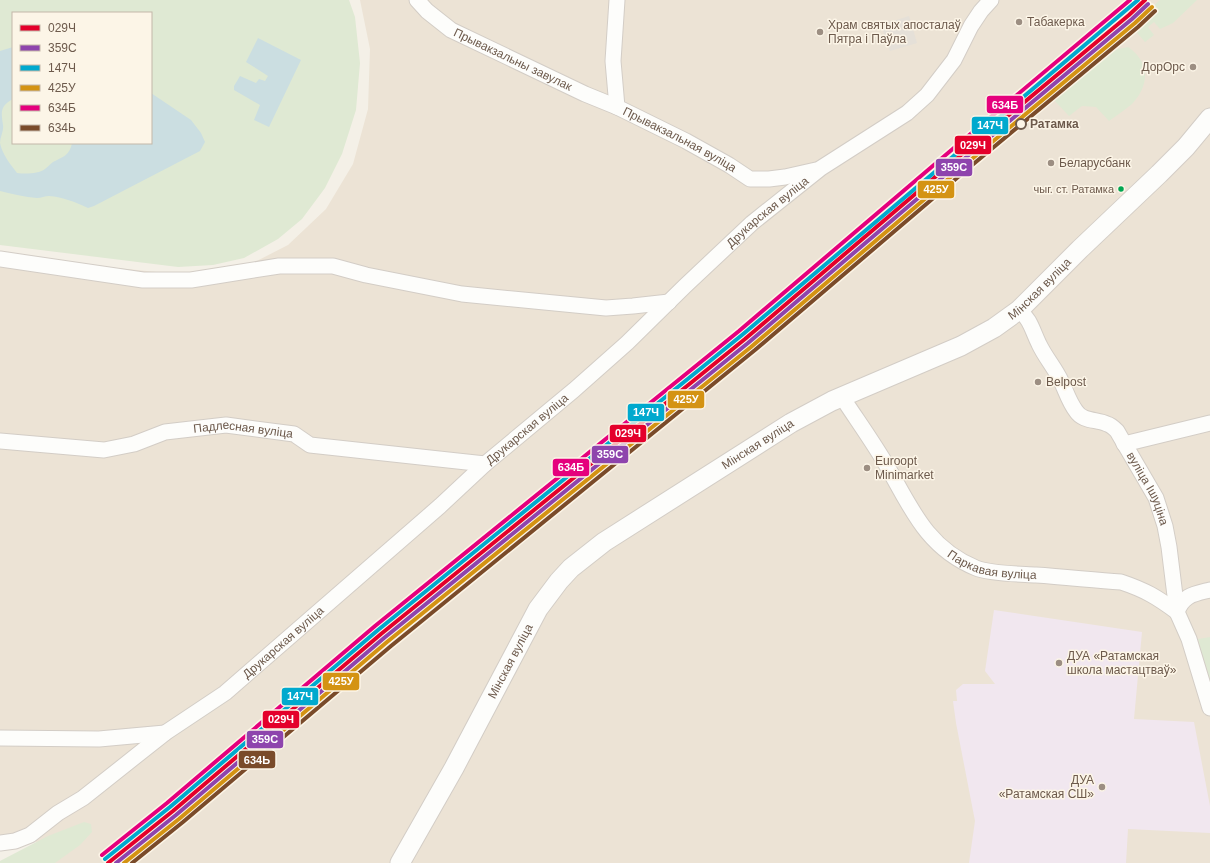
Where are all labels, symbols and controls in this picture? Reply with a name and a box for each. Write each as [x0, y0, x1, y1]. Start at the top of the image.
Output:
legend [12, 12, 152, 144]
place label: Табакерка [1027, 15, 1085, 29]
marker: Табакерка [1014, 17, 1024, 27]
place label: Храм святых апосталаў Пятра і Паўла [828, 18, 961, 46]
text: 029Ч [48, 21, 76, 35]
street label: Прывакзальны завулак [451, 25, 575, 94]
marker: Храм святых апосталаў Пятра і Паўла [815, 27, 825, 37]
text: 359С [48, 41, 77, 55]
place label: ДорОрс [1141, 60, 1185, 74]
text: 147Ч [48, 61, 76, 75]
marker: ДорОрс [1188, 62, 1198, 72]
text: 425У [48, 81, 76, 95]
line badge: 634Б [986, 95, 1024, 114]
text: 634Б [992, 99, 1018, 111]
text: 634Б [48, 101, 76, 115]
street label: Прывакзальная вуліца [621, 104, 739, 175]
line badge: 147Ч [971, 116, 1009, 135]
place label: Ратамка [1030, 117, 1079, 131]
marker: Ратамка [1015, 118, 1027, 130]
text: 147Ч [977, 119, 1003, 131]
text: 634Ь [48, 121, 76, 135]
line badge: 029Ч [954, 135, 992, 155]
text: 029Ч [960, 139, 986, 151]
place label: Беларусбанк [1059, 156, 1131, 170]
line badge: 359С [935, 158, 973, 177]
marker: Беларусбанк [1046, 158, 1056, 168]
text: 359С [941, 161, 967, 173]
street label: Друкарская вуліца [723, 174, 812, 250]
line badge: 425У [917, 180, 955, 199]
text: 425У [923, 183, 949, 195]
place label: чыг. ст. Ратамка [1034, 183, 1115, 195]
marker: чыг. ст. Ратамка [1116, 184, 1126, 194]
street label: Мінская вуліца [1005, 255, 1074, 323]
place label: Belpost [1046, 375, 1087, 389]
marker: Belpost [1033, 377, 1043, 387]
line badge: 425У [667, 390, 705, 409]
street label: Друкарская вуліца [483, 391, 571, 467]
text: 425У [673, 393, 699, 405]
line badge: 147Ч [627, 403, 665, 422]
text: 147Ч [633, 406, 659, 418]
street label: Мінская вуліца [719, 416, 797, 472]
street label: Падлесная вуліца [193, 418, 294, 441]
line badge: 029Ч [609, 424, 647, 443]
text: 029Ч [615, 427, 641, 439]
line badge: 359С [591, 445, 629, 464]
text: 359С [597, 448, 623, 460]
street label: вуліца Ішуціна [1124, 449, 1171, 527]
place label: Euroopt Minimarket [875, 454, 934, 482]
line badge: 634Б [552, 458, 590, 477]
text: 634Б [558, 461, 584, 473]
marker: Euroopt Minimarket [862, 463, 872, 473]
street label: Паркавая вуліца [945, 547, 1037, 582]
street label: Друкарская вуліца [240, 603, 327, 681]
street label: Мінская вуліца [485, 621, 536, 701]
place label: ДУА «Ратамская школа мастацтваў» [1067, 649, 1177, 677]
marker: ДУА «Ратамская школа мастацтваў» [1054, 658, 1064, 668]
line badge: 425У [322, 672, 360, 691]
text: 425У [328, 675, 354, 687]
line badge: 147Ч [281, 687, 319, 706]
text: 147Ч [287, 690, 313, 702]
line badge: 029Ч [262, 710, 300, 729]
text: 029Ч [268, 713, 294, 725]
line badge: 359С [246, 730, 284, 749]
text: 359С [252, 733, 278, 745]
line badge: 634Ь [238, 750, 276, 769]
text: 634Ь [244, 754, 270, 766]
place label: ДУА «Ратамская СШ» [999, 773, 1094, 801]
marker: ДУА «Ратамская СШ» [1097, 782, 1107, 792]

